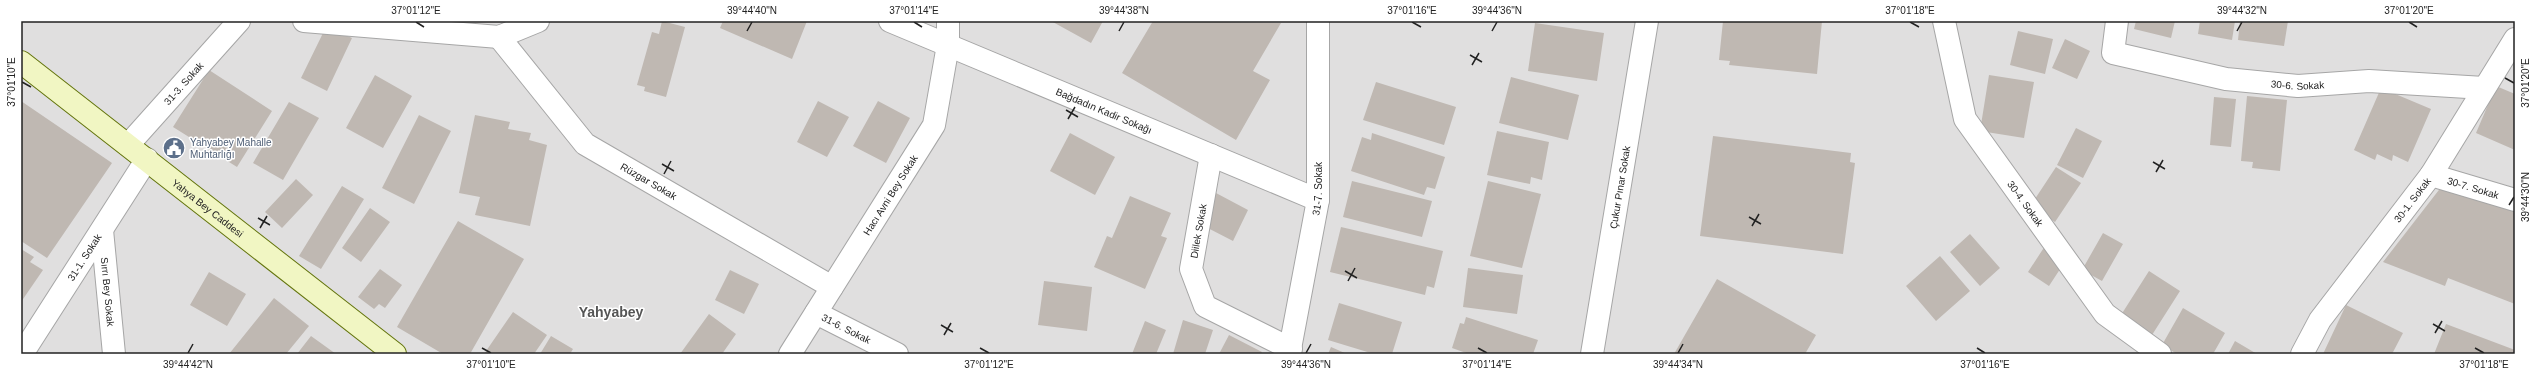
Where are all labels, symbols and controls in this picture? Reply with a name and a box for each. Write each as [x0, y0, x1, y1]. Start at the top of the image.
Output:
text: 37°01'12"E [391, 5, 441, 16]
text: 39°44'40"N [727, 5, 777, 16]
text: 37°01'14"E [889, 5, 939, 16]
text: 39°44'38"N [1099, 5, 1149, 16]
text: 37°01'16"E [1387, 5, 1437, 16]
text: 39°44'36"N [1472, 5, 1522, 16]
text: 37°01'18"E [1885, 5, 1935, 16]
text: 39°44'32"N [2217, 5, 2267, 16]
text: 37°01'20"E [2384, 5, 2434, 16]
text: 37°01'10"E [6, 57, 17, 107]
text: 37°01'20"E [2520, 58, 2531, 108]
street label: 31-3. Sokak [162, 59, 206, 107]
street label: 30-6. Sokak [2270, 78, 2326, 92]
street label: Bağdadın Kadir Sokağı [1054, 86, 1153, 136]
public building icon: Yahyabey Mahalle Muhtarlığı [161, 135, 187, 161]
place label: Yahyabey Mahalle Muhtarlığı [190, 137, 272, 160]
street label: Çukur Pınar Sokak [1608, 144, 1632, 230]
street label: Hacı Avni Bey Sokak [861, 152, 920, 237]
street label: Rüzgar Sokak [619, 161, 679, 202]
street label: 31-7. Sokak [1310, 161, 1324, 216]
text: 39°44'30"N [2520, 172, 2531, 222]
street label: 30-1. Sokak [2392, 175, 2434, 225]
street label: 30-7. Sokak [2446, 175, 2501, 201]
street label: Yahya Bey Caddesi [170, 177, 245, 239]
street label: 30-4. Sokak [2005, 179, 2046, 229]
street label: Diilek Sokak [1188, 202, 1209, 259]
street label: 31-1. Sokak [65, 231, 104, 283]
street label: Sırrı Bey Sokak [99, 257, 116, 328]
district label: Yahyabey [579, 304, 644, 320]
street label: 31-6. Sokak [820, 312, 873, 346]
text: 39°44'42"N [163, 359, 213, 370]
text: 37°01'10"E [466, 359, 516, 370]
text: 37°01'12"E [964, 359, 1014, 370]
text: 39°44'36"N [1281, 359, 1331, 370]
text: 37°01'14"E [1462, 359, 1512, 370]
text: 39°44'34"N [1653, 359, 1703, 370]
text: 37°01'16"E [1960, 359, 2010, 370]
text: 37°01'18"E [2459, 359, 2509, 370]

